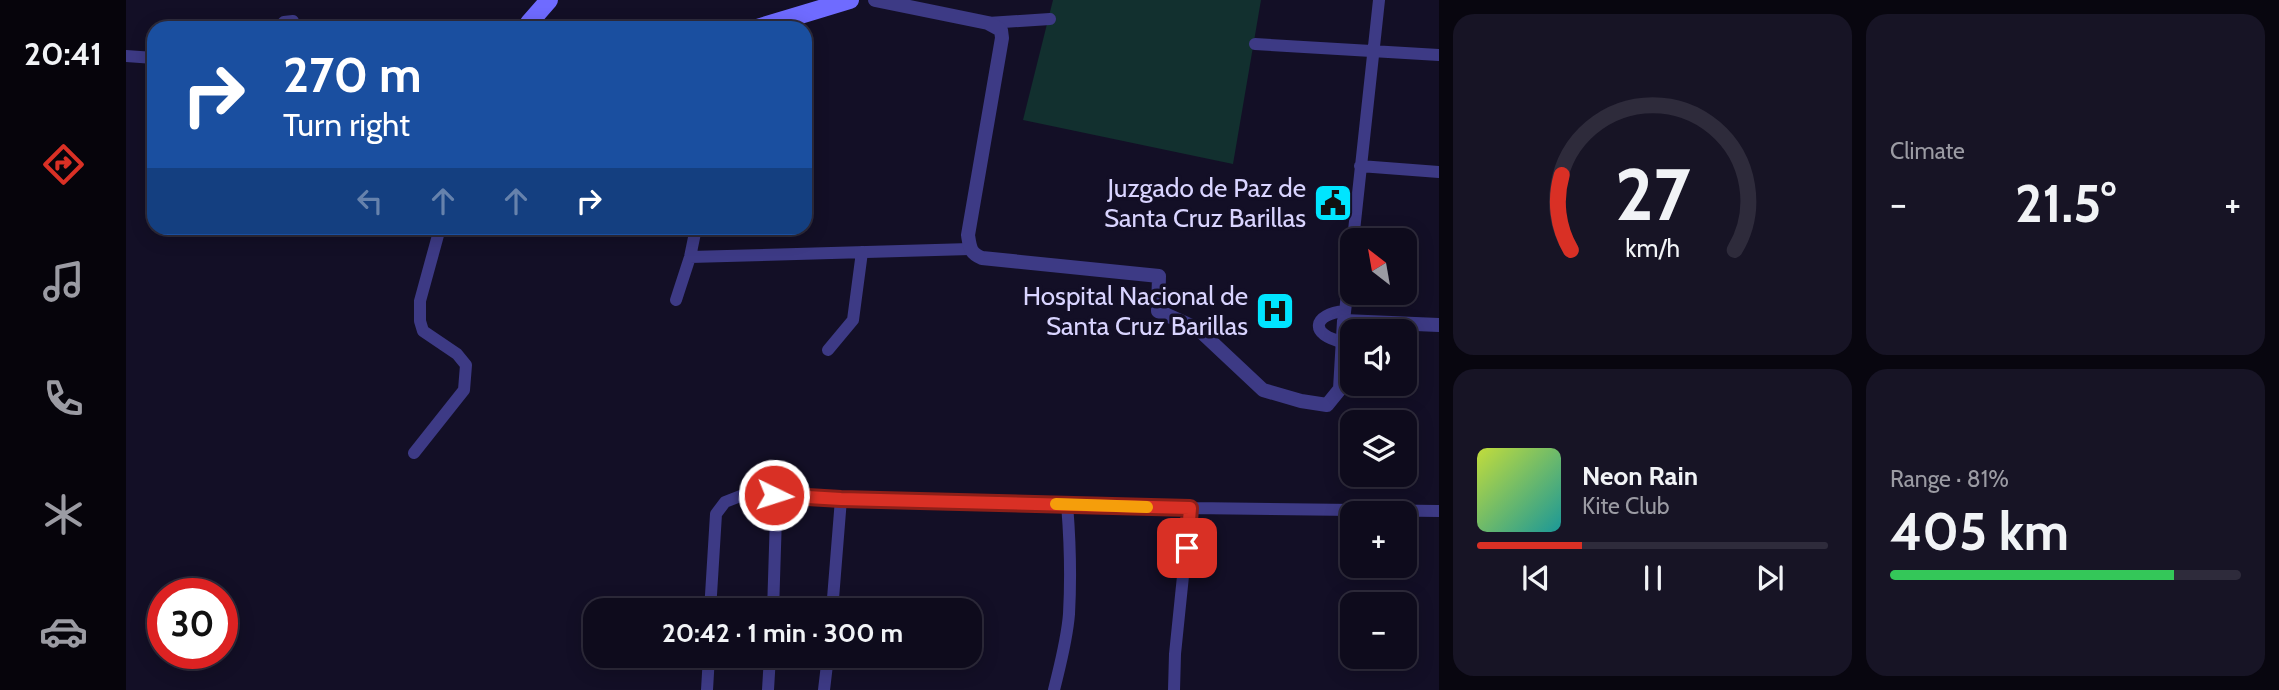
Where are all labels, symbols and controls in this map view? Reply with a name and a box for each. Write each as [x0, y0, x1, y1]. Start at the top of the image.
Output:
text: 20:41 [24, 34, 102, 73]
text: 270 m [283, 45, 422, 104]
icon: right [168, 49, 259, 140]
text: Turn right [283, 105, 410, 144]
text: Climate [1890, 137, 1965, 165]
icon: directions [39, 140, 88, 189]
text: 27 [1615, 151, 1690, 239]
place label: Juzgado de Paz de Santa Cruz Barillas [1104, 172, 1306, 234]
text: 21.5° [2015, 172, 2116, 235]
text: − [1890, 180, 1907, 227]
text: + [2224, 180, 2241, 227]
icon: left [351, 182, 389, 220]
icon: ahead [424, 182, 462, 220]
icon: ahead [497, 182, 535, 220]
icon: right [570, 182, 608, 220]
public building icon: Juzgado de Paz de Santa Cruz Barillas [1312, 182, 1354, 224]
north arrow [1340, 228, 1418, 304]
map controls [1340, 228, 1417, 669]
text: km/h [1625, 233, 1680, 263]
icon: music [39, 257, 88, 306]
place label: Hospital Nacional de Santa Cruz Barillas [1023, 280, 1248, 342]
hospital icon: Hospital Nacional de Santa Cruz Barillas [1254, 290, 1296, 332]
button: sound [1340, 319, 1417, 396]
icon: phone [39, 374, 88, 423]
button: layers [1340, 410, 1417, 487]
position arrow [737, 458, 811, 532]
text: Neon Rain [1582, 460, 1698, 492]
text: Range · 81% [1890, 465, 2009, 493]
icon: climate [39, 490, 88, 539]
text: Kite Club [1582, 492, 1669, 520]
text: 405 km [1890, 500, 2069, 563]
button: + [1340, 501, 1417, 578]
pin [1157, 518, 1217, 578]
icon: arrive [1168, 529, 1206, 567]
icon: previous [1517, 559, 1555, 597]
icon: pause [1634, 559, 1672, 597]
icon: next [1751, 559, 1789, 597]
speed limit sign: 30 [147, 578, 238, 669]
button: − [1340, 592, 1417, 669]
icon: car [39, 607, 88, 656]
text: 20:42 · 1 min · 300 m [662, 617, 903, 649]

